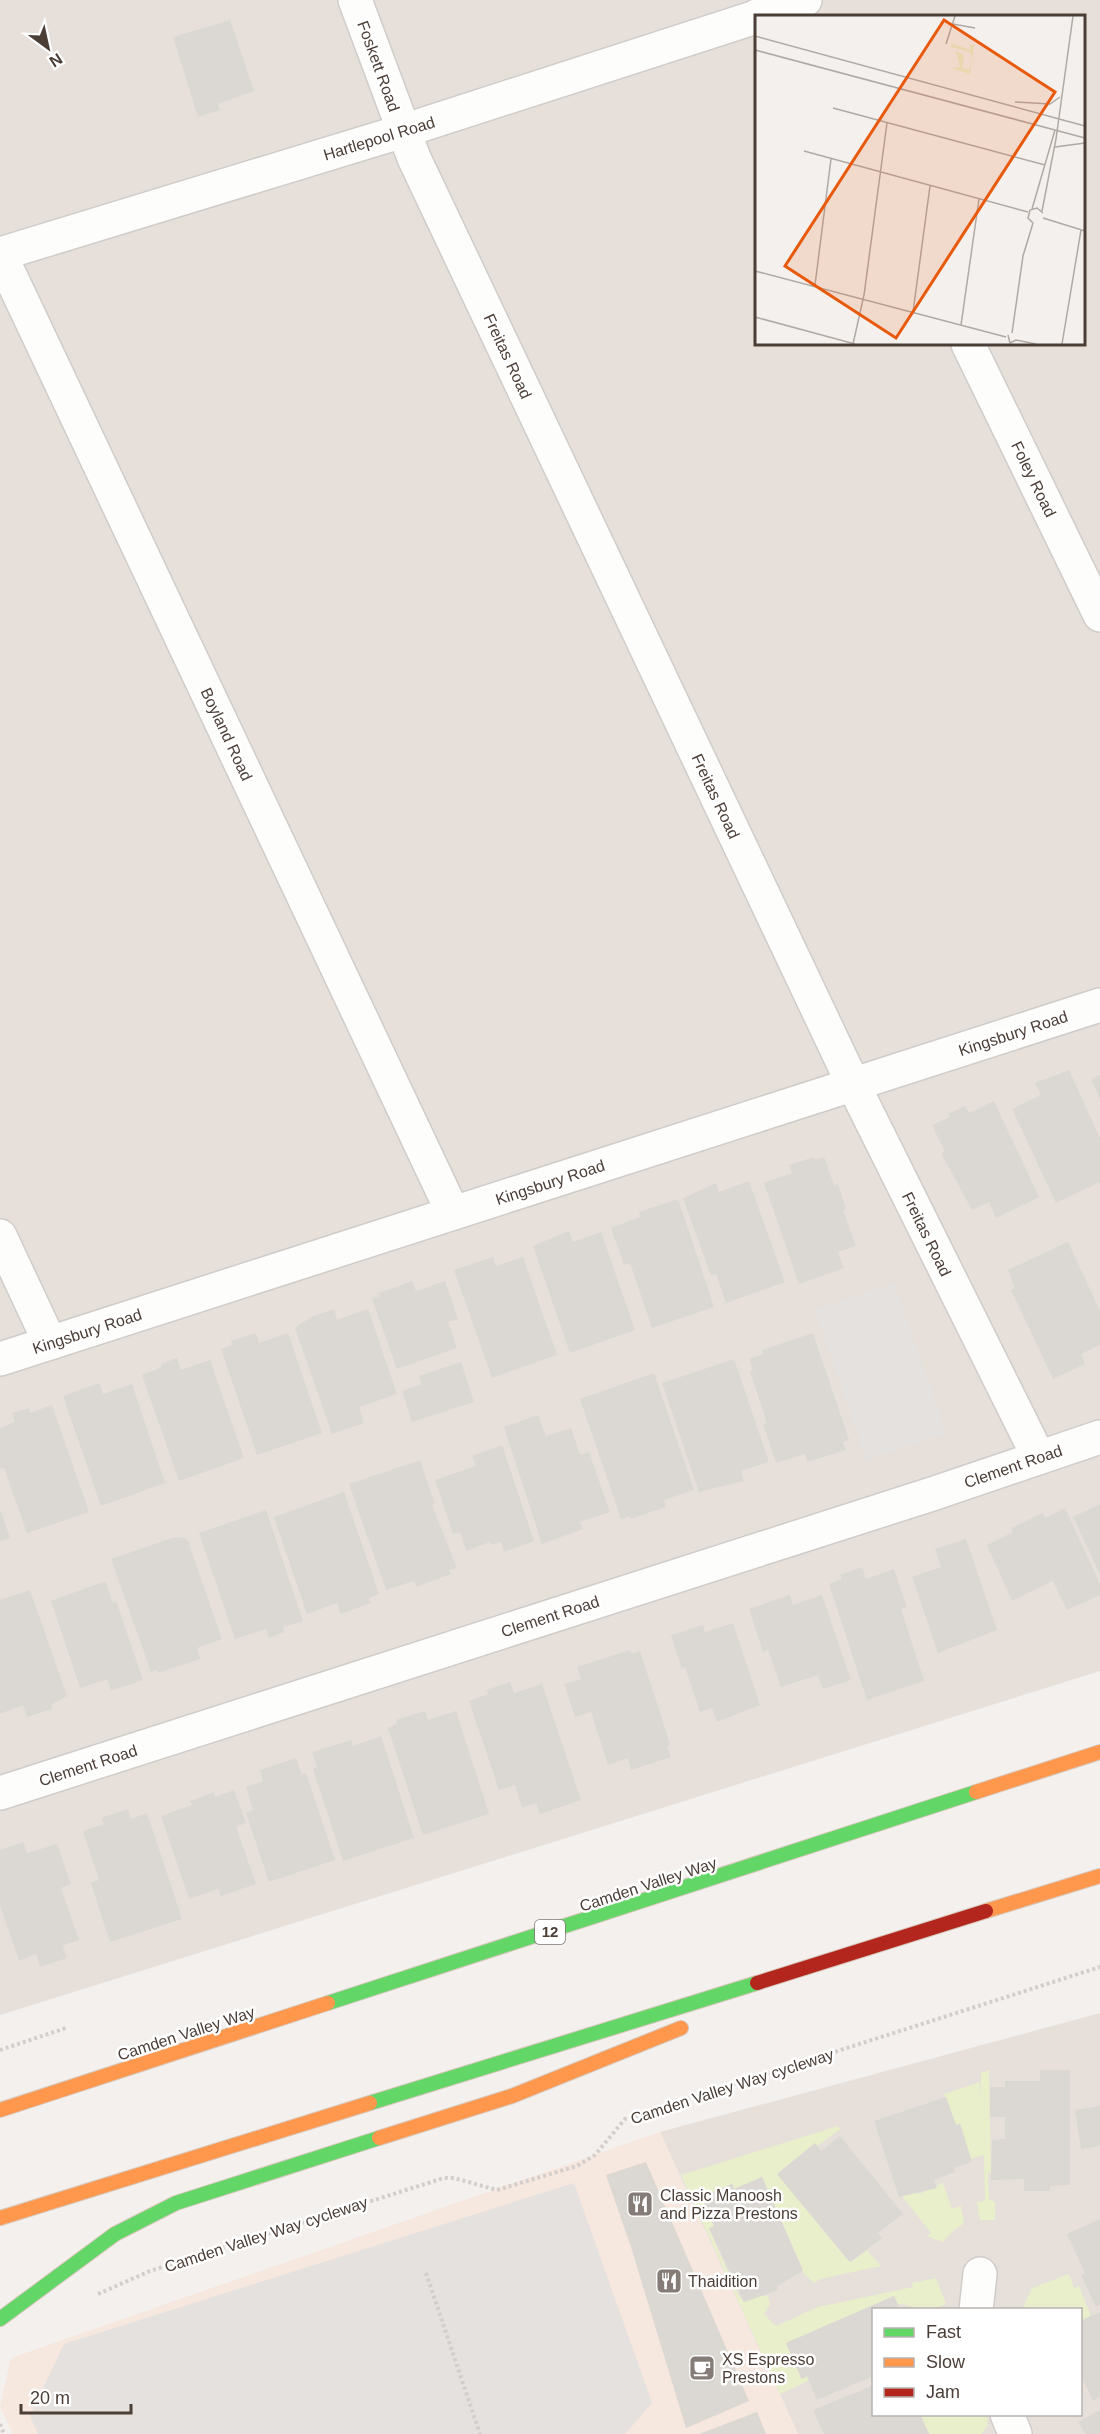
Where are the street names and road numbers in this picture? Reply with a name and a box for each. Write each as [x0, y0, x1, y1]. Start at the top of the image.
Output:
street label: Foskett Road [354, 19, 403, 114]
street label: Hartlepool Road [321, 113, 437, 164]
street label: Freitas Road [480, 311, 535, 401]
street label: Foley Road [1008, 439, 1059, 520]
street label: Boyland Road [198, 685, 255, 783]
street label: Freitas Road [688, 751, 743, 841]
street label: Kingsbury Road [956, 1008, 1070, 1059]
street label: Kingsbury Road [493, 1157, 607, 1208]
street label: Freitas Road [899, 1189, 954, 1279]
street label: Kingsbury Road [30, 1306, 144, 1357]
street label: Clement Road [962, 1442, 1064, 1491]
street label: Clement Road [499, 1593, 601, 1640]
street label: Clement Road [37, 1742, 139, 1789]
street label: Camden Valley Way [577, 1854, 719, 1915]
road number: 12 [535, 1920, 565, 1944]
street label: Camden Valley Way [115, 2003, 257, 2064]
street label: Camden Valley Way cycleway [628, 2046, 836, 2127]
street label: Camden Valley Way cycleway [162, 2194, 370, 2275]

